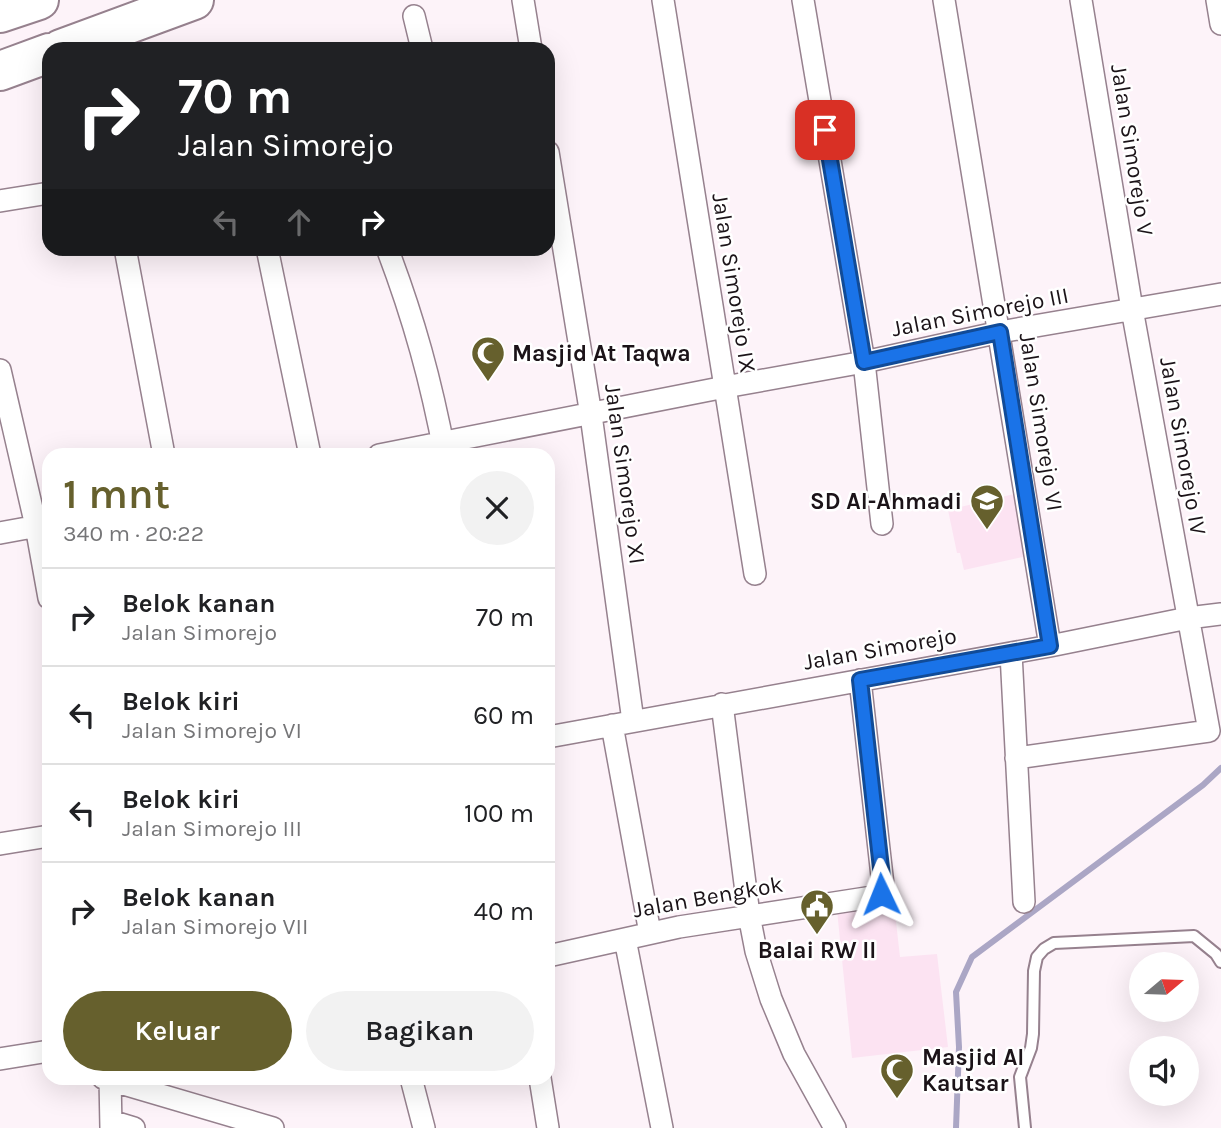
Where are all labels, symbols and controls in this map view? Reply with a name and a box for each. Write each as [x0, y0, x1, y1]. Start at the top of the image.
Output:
street label: Jalan Simorejo V [1105, 62, 1159, 238]
text: 70 m [178, 68, 292, 125]
icon: right [63, 70, 154, 161]
pin [795, 100, 855, 160]
icon: arrive [806, 111, 844, 149]
text: Jalan Simorejo [178, 127, 394, 164]
street label: Jalan Simorejo IX [706, 191, 762, 375]
icon: left [207, 203, 245, 241]
icon: ahead [280, 203, 318, 241]
icon: right [353, 203, 391, 241]
street label: Jalan Simorejo III [889, 282, 1071, 342]
street label: Jalan Simorejo VI [1014, 331, 1068, 513]
mosque icon: Masjid At Taqwa [469, 334, 507, 383]
place label: Masjid At Taqwa [512, 340, 691, 367]
street label: Jalan Simorejo IV [1154, 355, 1212, 537]
street label: Jalan Simorejo XI [599, 382, 651, 566]
text: 1 mnt [63, 469, 170, 519]
button: close [460, 471, 534, 545]
school or university icon: SD Al-Ahmadi [968, 482, 1006, 531]
place label: SD Al-Ahmadi [810, 488, 962, 515]
text: 340 m · 20:22 [63, 520, 204, 547]
text: Belok kanan [122, 588, 275, 619]
icon: right [63, 598, 101, 636]
text: 70 m [476, 602, 534, 633]
text: Jalan Simorejo [122, 619, 277, 646]
street label: Jalan Simorejo [801, 622, 959, 676]
text: Belok kiri [122, 686, 240, 717]
icon: left [63, 696, 101, 734]
text: 60 m [473, 700, 534, 731]
text: Jalan Simorejo VI [122, 717, 302, 744]
text: Belok kiri [122, 784, 240, 815]
icon: left [63, 794, 101, 832]
text: 100 m [464, 798, 534, 829]
text: Jalan Simorejo III [122, 815, 302, 842]
position arrow [844, 857, 918, 931]
street label: Jalan Bengkok [631, 871, 785, 923]
text: Belok kanan [122, 882, 275, 913]
public building icon: Balai RW II [798, 887, 836, 936]
icon: right [63, 892, 101, 930]
text: 40 m [474, 896, 534, 927]
text: Jalan Simorejo VII [122, 913, 308, 940]
place label: Balai RW II [758, 937, 876, 964]
north arrow [1129, 952, 1199, 1022]
map controls [1129, 952, 1199, 1106]
button: Keluar [63, 991, 292, 1071]
button: Bagikan [306, 991, 534, 1071]
button: sound [1129, 1036, 1199, 1106]
place label: Masjid Al Kautsar [922, 1044, 1024, 1097]
mosque icon: Masjid Al Kautsar [878, 1051, 916, 1100]

